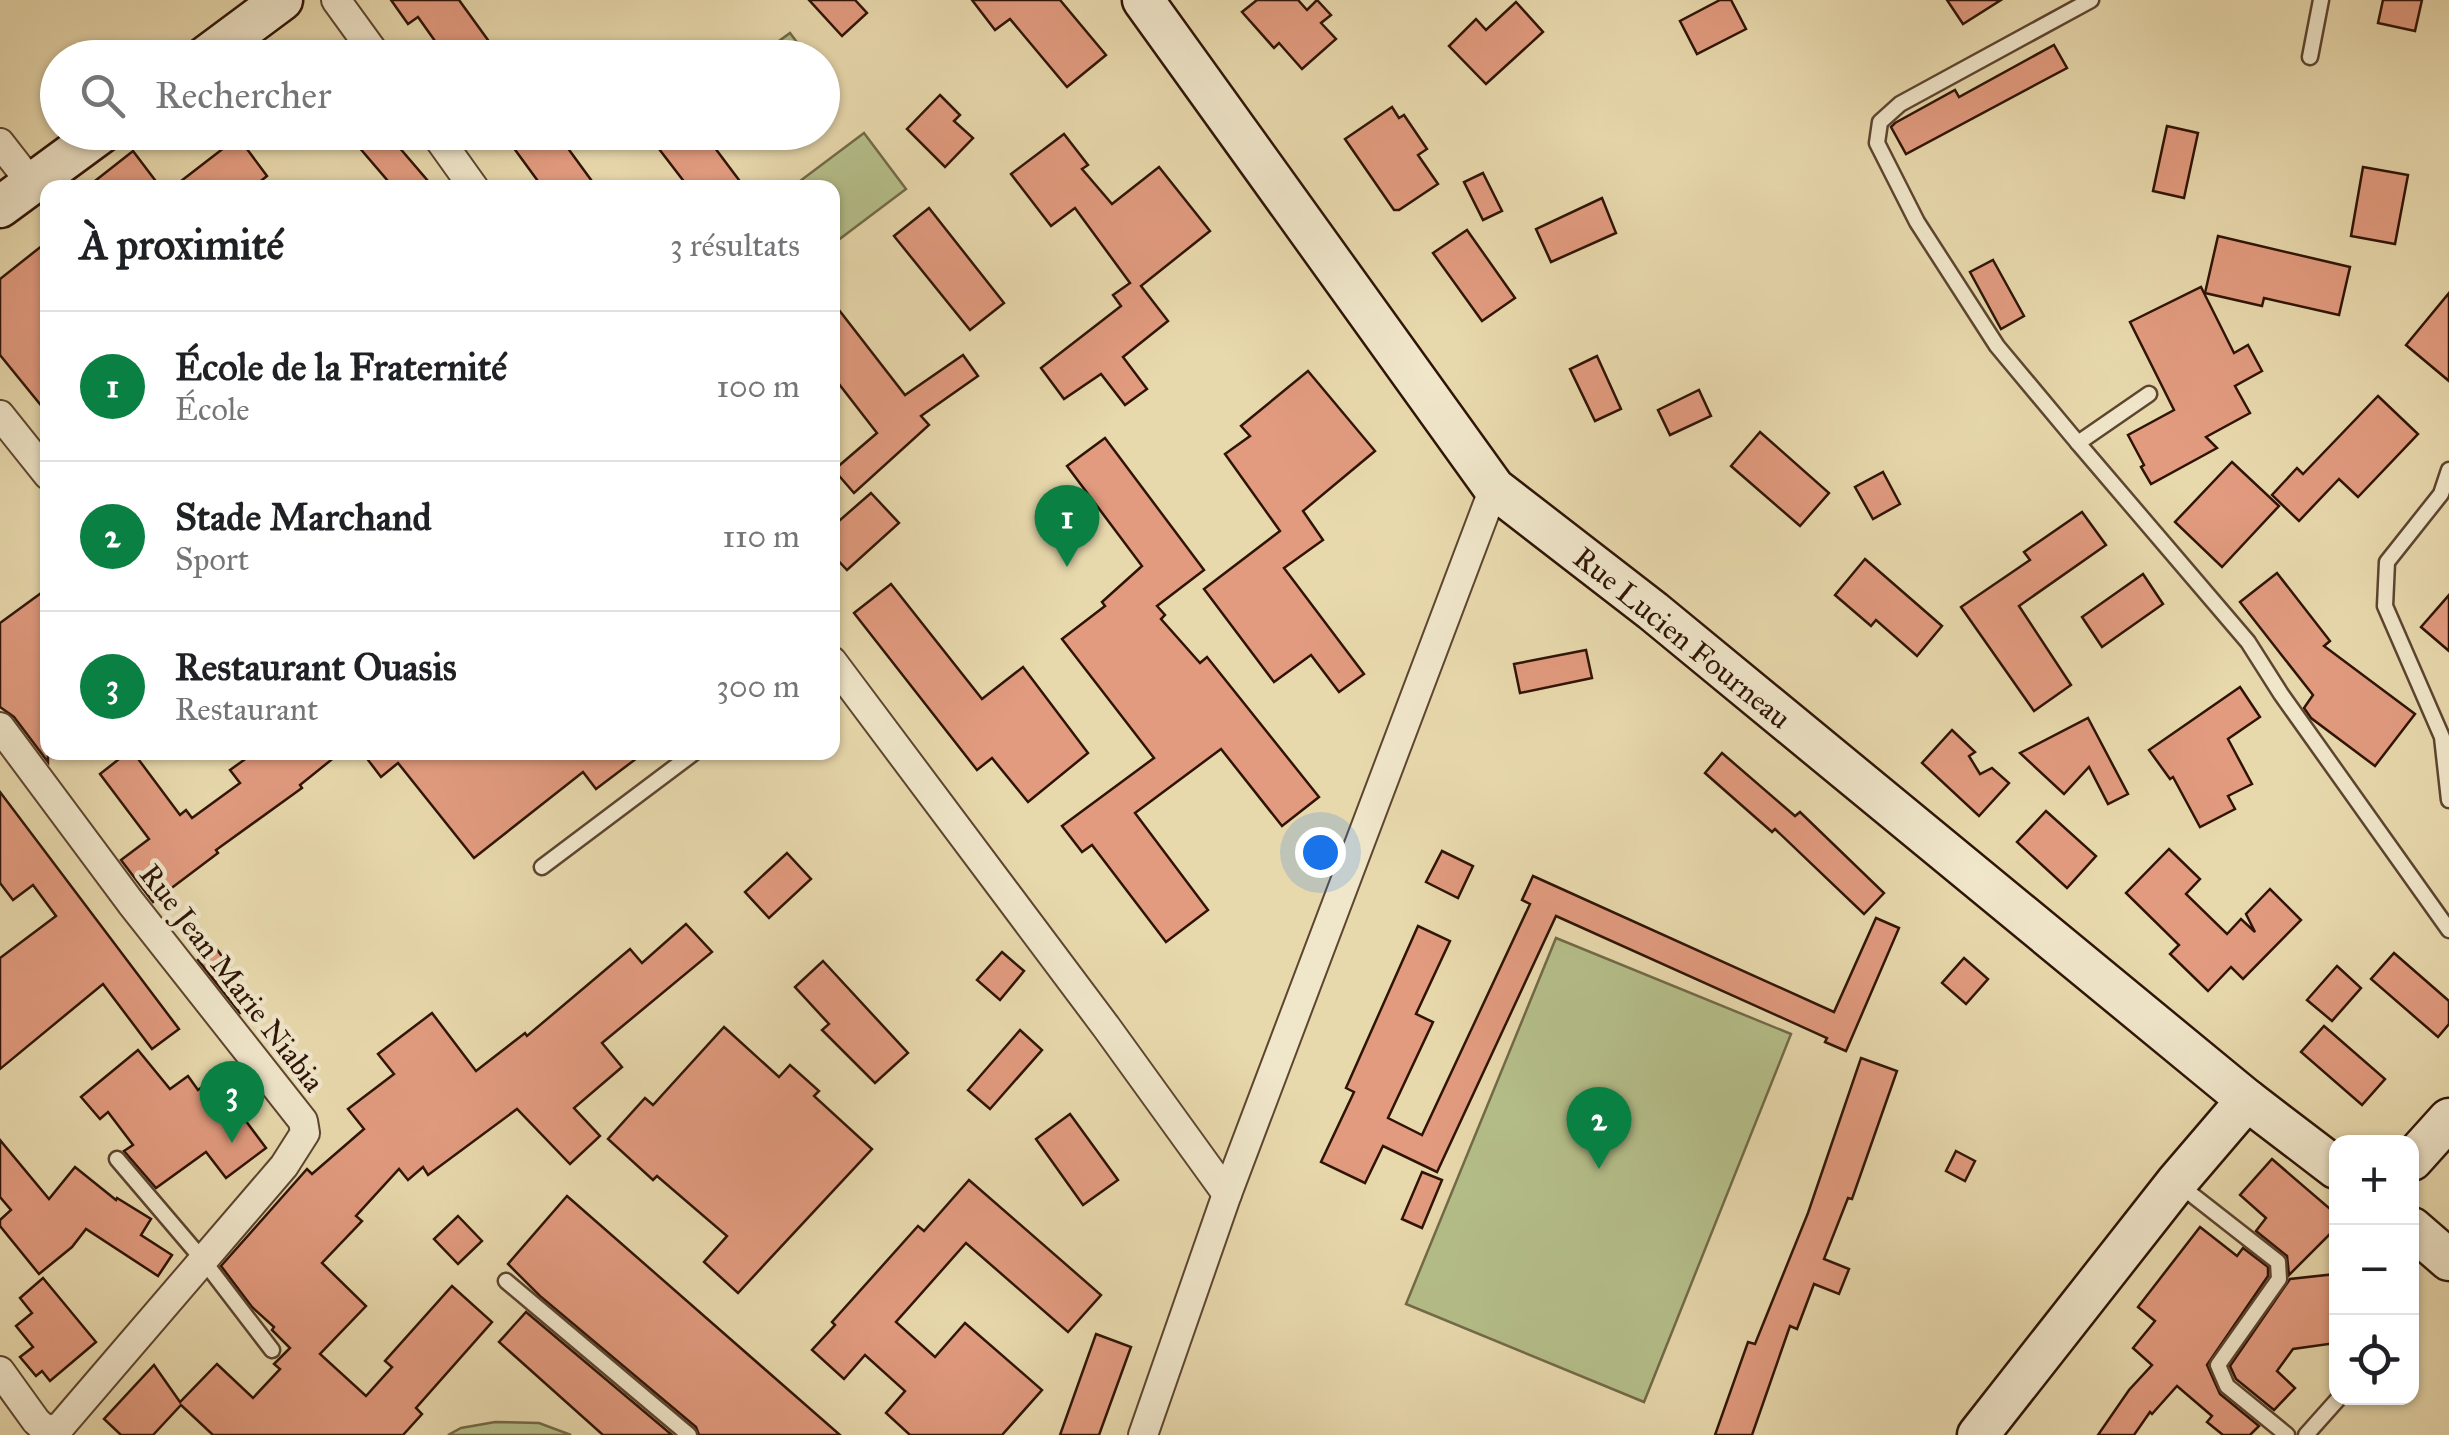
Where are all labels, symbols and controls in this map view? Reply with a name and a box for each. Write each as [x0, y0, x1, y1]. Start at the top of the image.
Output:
search box [40, 40, 840, 150]
icon: search [75, 68, 130, 123]
text: Rechercher [155, 72, 331, 118]
text: À proximité [80, 219, 284, 271]
text: 3 résultats [670, 226, 800, 265]
text: École de la Fraternité [175, 344, 507, 390]
text: 1 [106, 367, 119, 406]
text: 100 m [716, 367, 800, 406]
text: École [175, 390, 250, 429]
pin: 1 [1034, 484, 1100, 567]
text: Stade Marchand [175, 494, 432, 540]
text: 2 [105, 517, 120, 556]
text: 110 m [722, 517, 800, 556]
street label: Rue Lucien Fourneau [1566, 539, 1798, 737]
text: Sport [175, 540, 249, 579]
text: Restaurant Ouasis [175, 644, 457, 690]
text: 3 [106, 667, 119, 706]
text: 300 m [716, 667, 800, 706]
text: Restaurant [175, 690, 318, 729]
your location [1295, 827, 1346, 878]
street label: Rue Jean Marie Niabia [132, 857, 332, 1099]
pin: 3 [200, 1060, 264, 1143]
pin: 2 [1566, 1086, 1632, 1169]
map controls [2329, 1135, 2419, 1405]
button: + [2329, 1135, 2419, 1225]
button: − [2329, 1225, 2419, 1315]
button: locate [2329, 1315, 2419, 1405]

